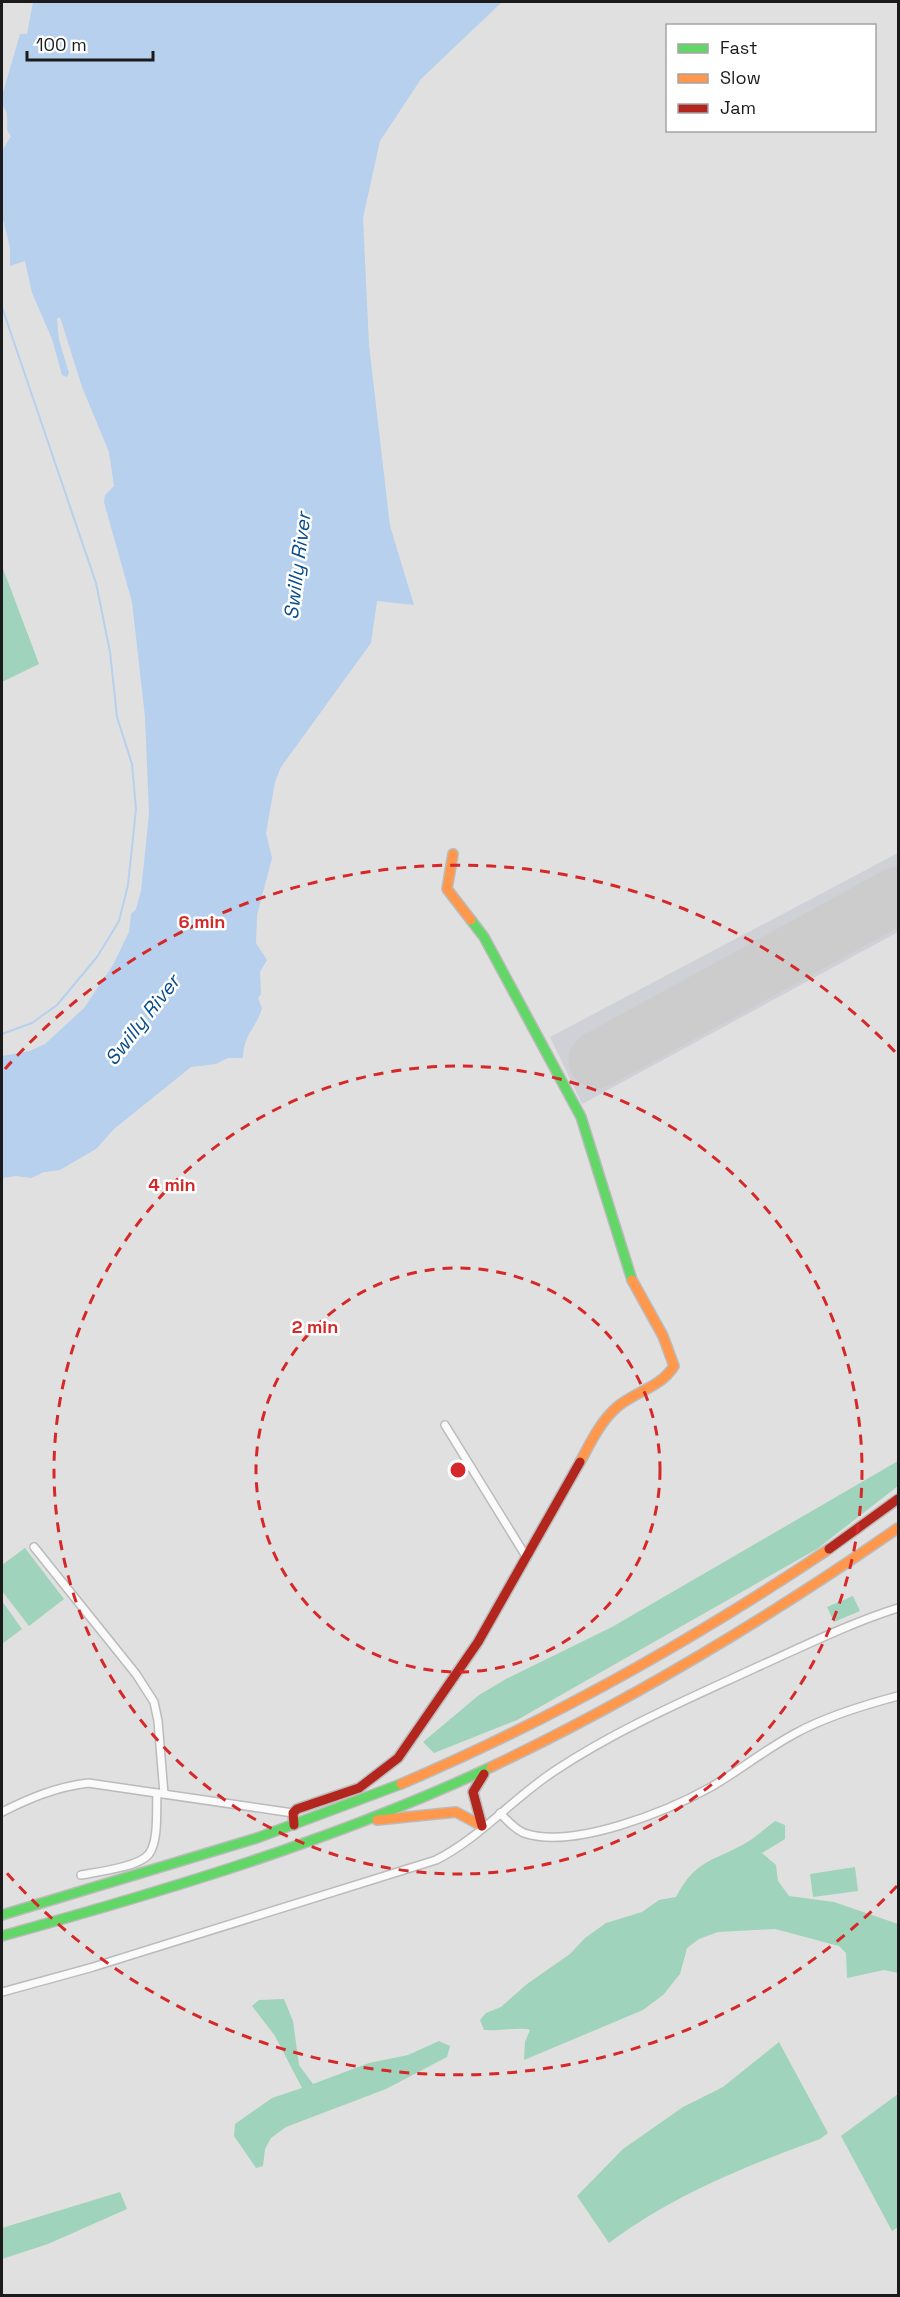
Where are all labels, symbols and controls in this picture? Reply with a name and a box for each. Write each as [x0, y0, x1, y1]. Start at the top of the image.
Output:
scale bar [27, 24, 153, 62]
legend [666, 24, 876, 132]
text: 100 m [36, 33, 87, 56]
text: Fast [720, 36, 757, 59]
text: Slow [720, 66, 761, 89]
text: Jam [720, 96, 756, 119]
water label: Swilly River [278, 509, 317, 621]
text: 6 min [179, 910, 225, 933]
water label: Swilly River [99, 968, 187, 1070]
text: 4 min [148, 1173, 196, 1196]
text: 2 min [292, 1315, 338, 1338]
centre of rings [448, 1460, 468, 1480]

